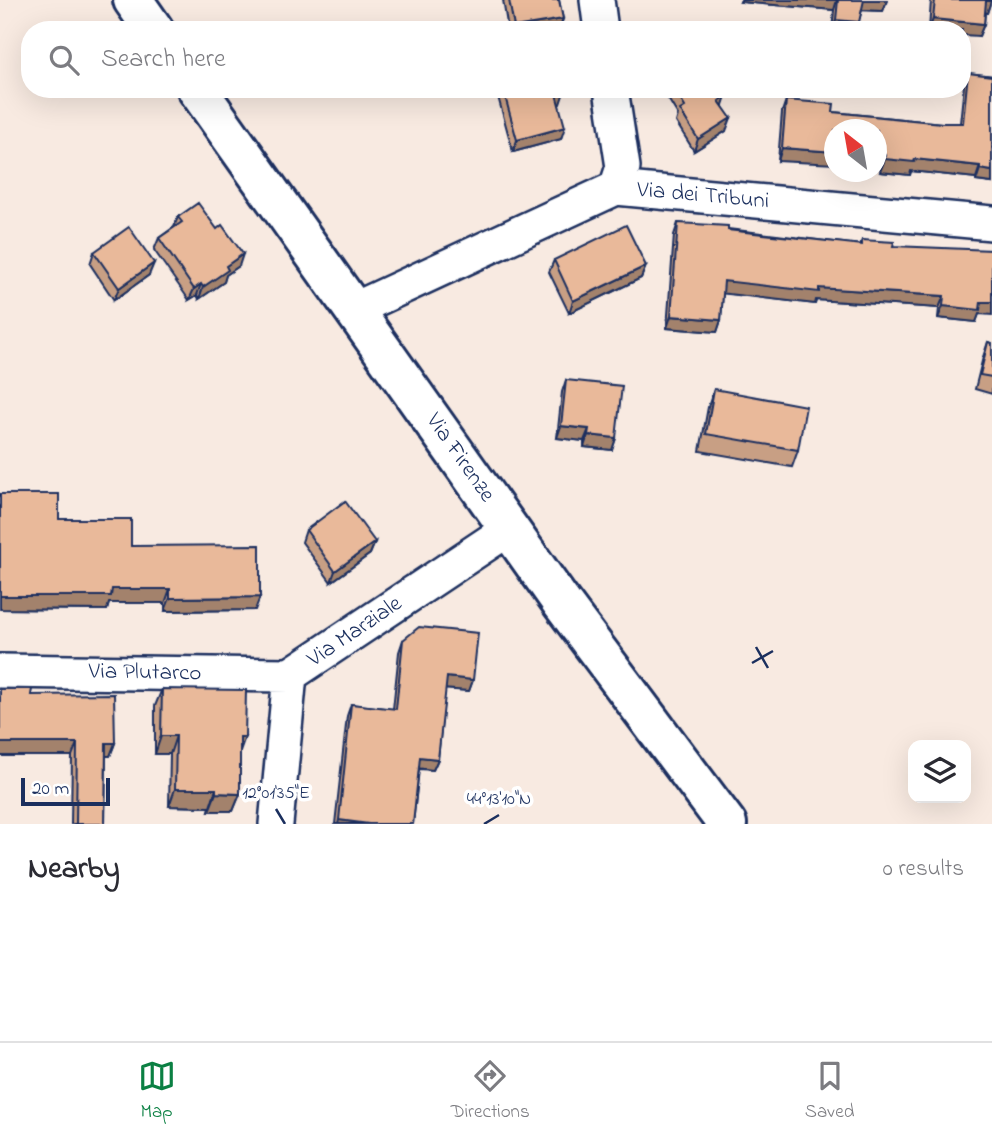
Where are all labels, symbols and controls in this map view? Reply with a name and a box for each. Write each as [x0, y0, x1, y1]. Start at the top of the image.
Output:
search box [21, 21, 971, 98]
icon: search [45, 41, 83, 79]
text: Search here [101, 41, 226, 79]
north arrow [824, 119, 887, 182]
street label: Via dei Tribuni [635, 174, 770, 218]
street label: Via Firenze [417, 406, 503, 510]
street label: Via Marziale [300, 588, 410, 676]
street label: Via Plutarco [87, 656, 202, 690]
map controls [908, 740, 971, 803]
button: layers [908, 740, 971, 803]
scale bar [21, 775, 110, 807]
text: 20 m [32, 776, 69, 803]
text: 12°01'35"E [242, 781, 310, 807]
text: 44°13'10"N [467, 787, 531, 813]
text: Nearby [28, 848, 120, 892]
text: 0 results [883, 853, 964, 886]
tab: Map [138, 1057, 176, 1126]
tab: Directions [451, 1057, 530, 1126]
tab: Saved [805, 1057, 854, 1126]

